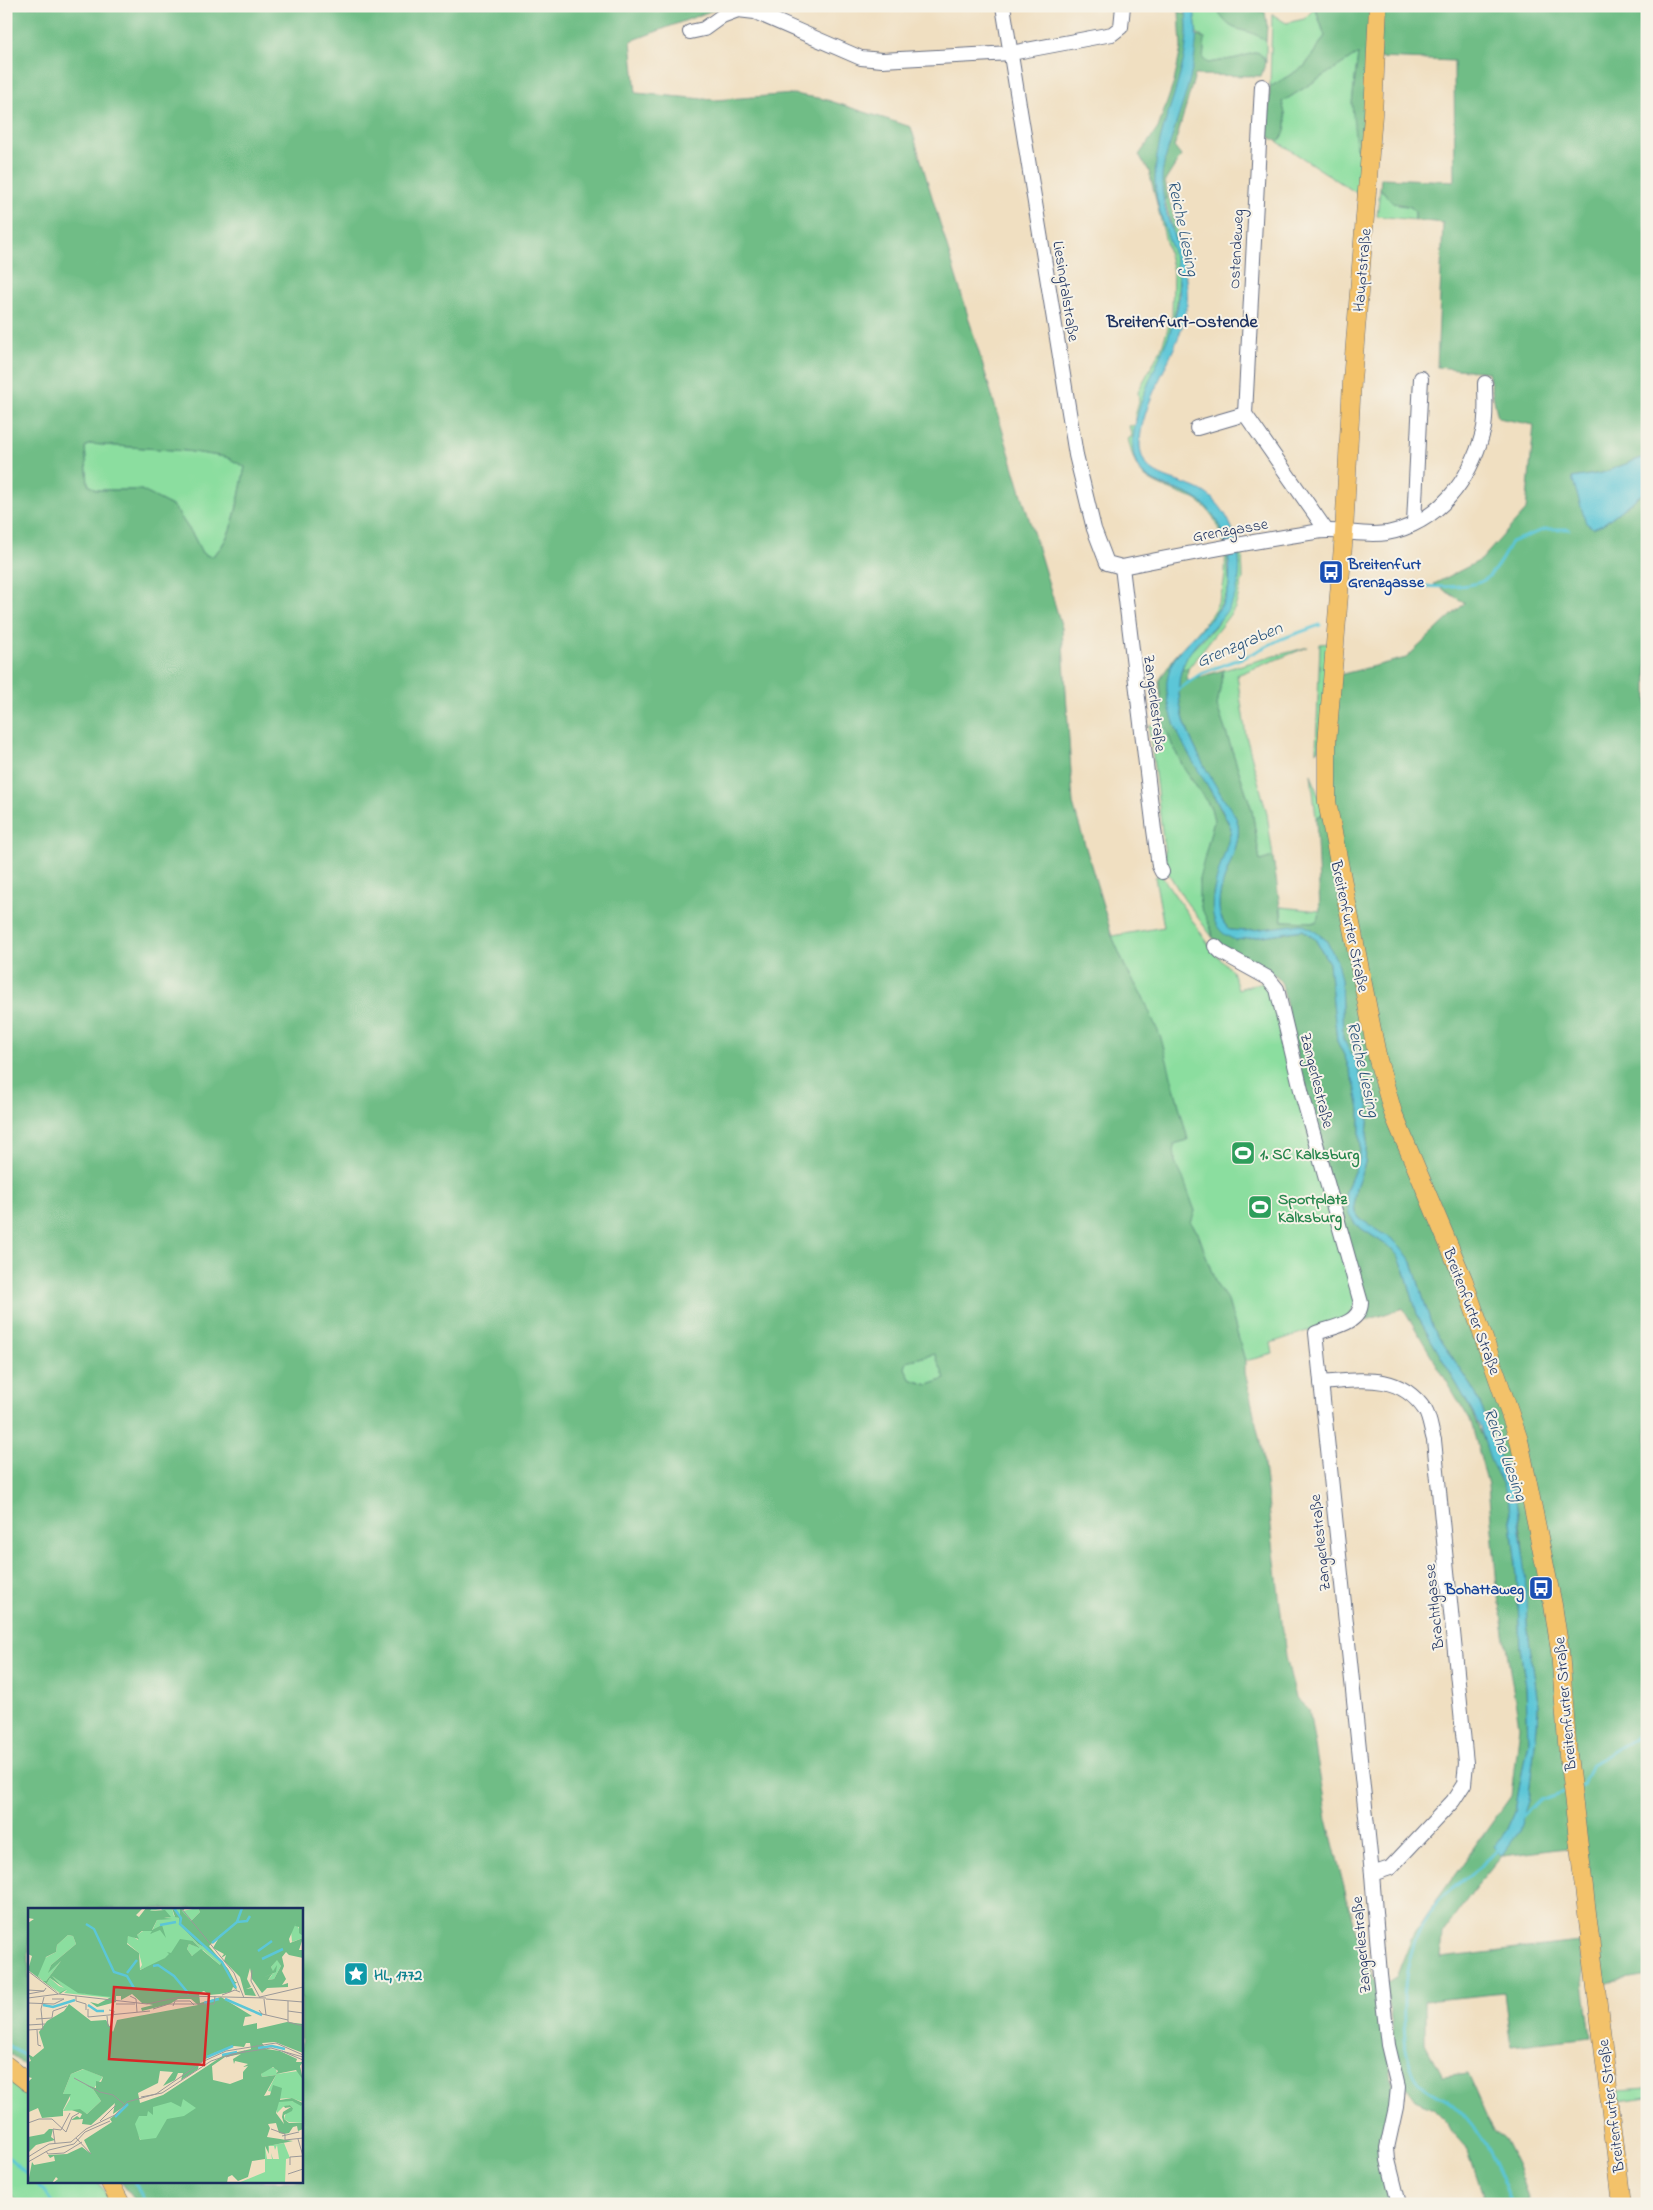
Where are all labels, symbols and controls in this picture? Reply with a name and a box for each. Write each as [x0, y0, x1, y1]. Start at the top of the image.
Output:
water label: Reiche Liesing [1159, 178, 1205, 280]
street label: Ostendeweg [1223, 208, 1251, 290]
street label: Hauptstraße [1347, 227, 1379, 313]
street label: Liesingtalstraße [1045, 239, 1085, 344]
district label: Breitenfurt-Ostende [1105, 310, 1258, 336]
street label: Grenzgasse [1191, 512, 1271, 549]
place label: Breitenfurt Grenzgasse [1347, 553, 1425, 596]
bus stop icon: Breitenfurt Grenzgasse [1318, 559, 1344, 585]
water label: Grenzgraben [1193, 616, 1288, 676]
street label: Zangerlestraße [1136, 653, 1172, 754]
street label: Breitenfurter Straße [1323, 857, 1375, 995]
water label: Reiche Liesing [1338, 1019, 1386, 1121]
street label: Zangerlestraße [1293, 1030, 1340, 1131]
sports icon: 1. SC Kalksburg [1230, 1140, 1256, 1166]
place label: 1. SC Kalksburg [1260, 1143, 1359, 1168]
place label: Sportplatz Kalksburg [1278, 1188, 1349, 1231]
sports icon: Sportplatz Kalksburg [1247, 1194, 1273, 1220]
street label: Breitenfurter Straße [1436, 1244, 1507, 1379]
water label: Reiche Liesing [1475, 1404, 1533, 1506]
street label: Zangerlestraße [1304, 1492, 1338, 1593]
street label: Brachtlgasse [1418, 1562, 1452, 1652]
bus stop icon: Bohattaweg [1528, 1575, 1554, 1601]
place label: Bohattaweg [1444, 1578, 1524, 1603]
street label: Breitenfurter Straße [1548, 1635, 1584, 1773]
street label: Zangerlestraße [1346, 1894, 1378, 1994]
inset map [28, 1908, 302, 2182]
place icon: HL, 1772 [343, 1961, 369, 1987]
place label: HL, 1772 [374, 1964, 422, 1988]
street label: Breitenfurter Straße [1592, 2037, 1632, 2175]

